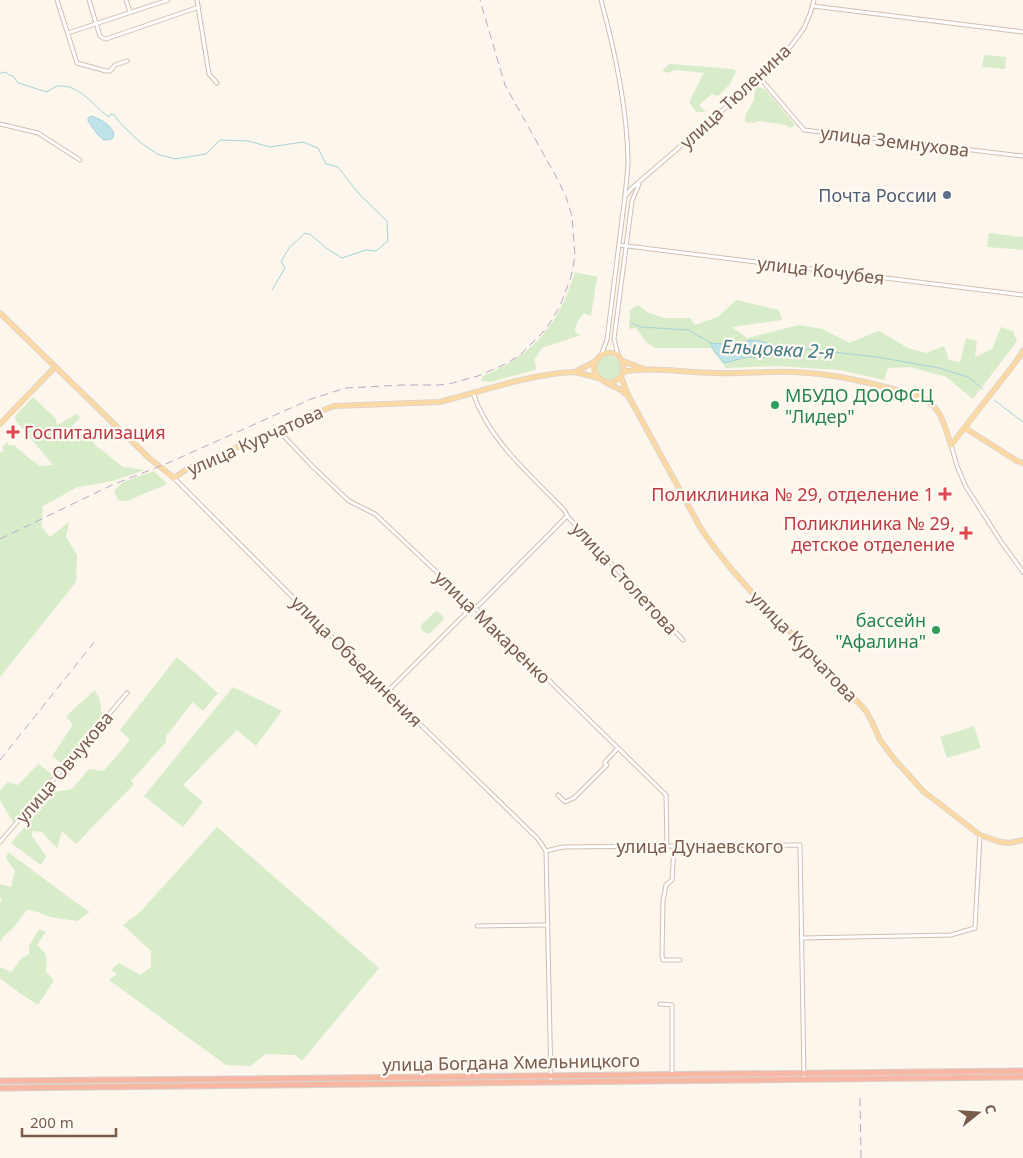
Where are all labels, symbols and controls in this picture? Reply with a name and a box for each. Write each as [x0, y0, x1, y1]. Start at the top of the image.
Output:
street label: улица Тюленина [674, 38, 796, 154]
street label: улица Земнухова [819, 120, 971, 162]
place label: Почта России [818, 183, 937, 207]
marker: Почта России [941, 189, 953, 201]
street label: улица Кочубея [756, 250, 886, 290]
water label: Ельцовка 2-я [721, 333, 835, 365]
place label: МБУДО ДООФСЦ "Лидер" [785, 383, 934, 428]
street label: улица Курчатова [183, 399, 327, 481]
marker: МБУДО ДООФСЦ "Лидер" [769, 399, 781, 411]
place label: Госпитализация [24, 420, 166, 444]
marker: Госпитализация [6, 425, 20, 439]
place label: Поликлиника № 29, отделение 1 [651, 482, 934, 506]
marker: Поликлиника № 29, отделение 1 [938, 487, 952, 501]
place label: Поликлиника № 29, детское отделение [783, 511, 955, 556]
street label: улица Столетова [567, 517, 683, 639]
marker: Поликлиника № 29, детское отделение [959, 526, 973, 540]
street label: улица Макаренко [430, 565, 556, 689]
street label: улица Курчатова [745, 585, 863, 707]
street label: улица Объединения [286, 590, 428, 732]
place label: бассейн "Афалина" [835, 608, 926, 653]
marker: бассейн "Афалина" [930, 624, 942, 636]
street label: улица Овчукова [10, 706, 118, 828]
street label: улица Дунаевского [617, 834, 783, 858]
street label: улица Богдана Хмельницкого [382, 1048, 640, 1076]
north arrow [953, 1088, 1003, 1138]
text: С [981, 1102, 1001, 1116]
scale bar [22, 1106, 116, 1138]
text: 200 m [30, 1112, 74, 1132]

